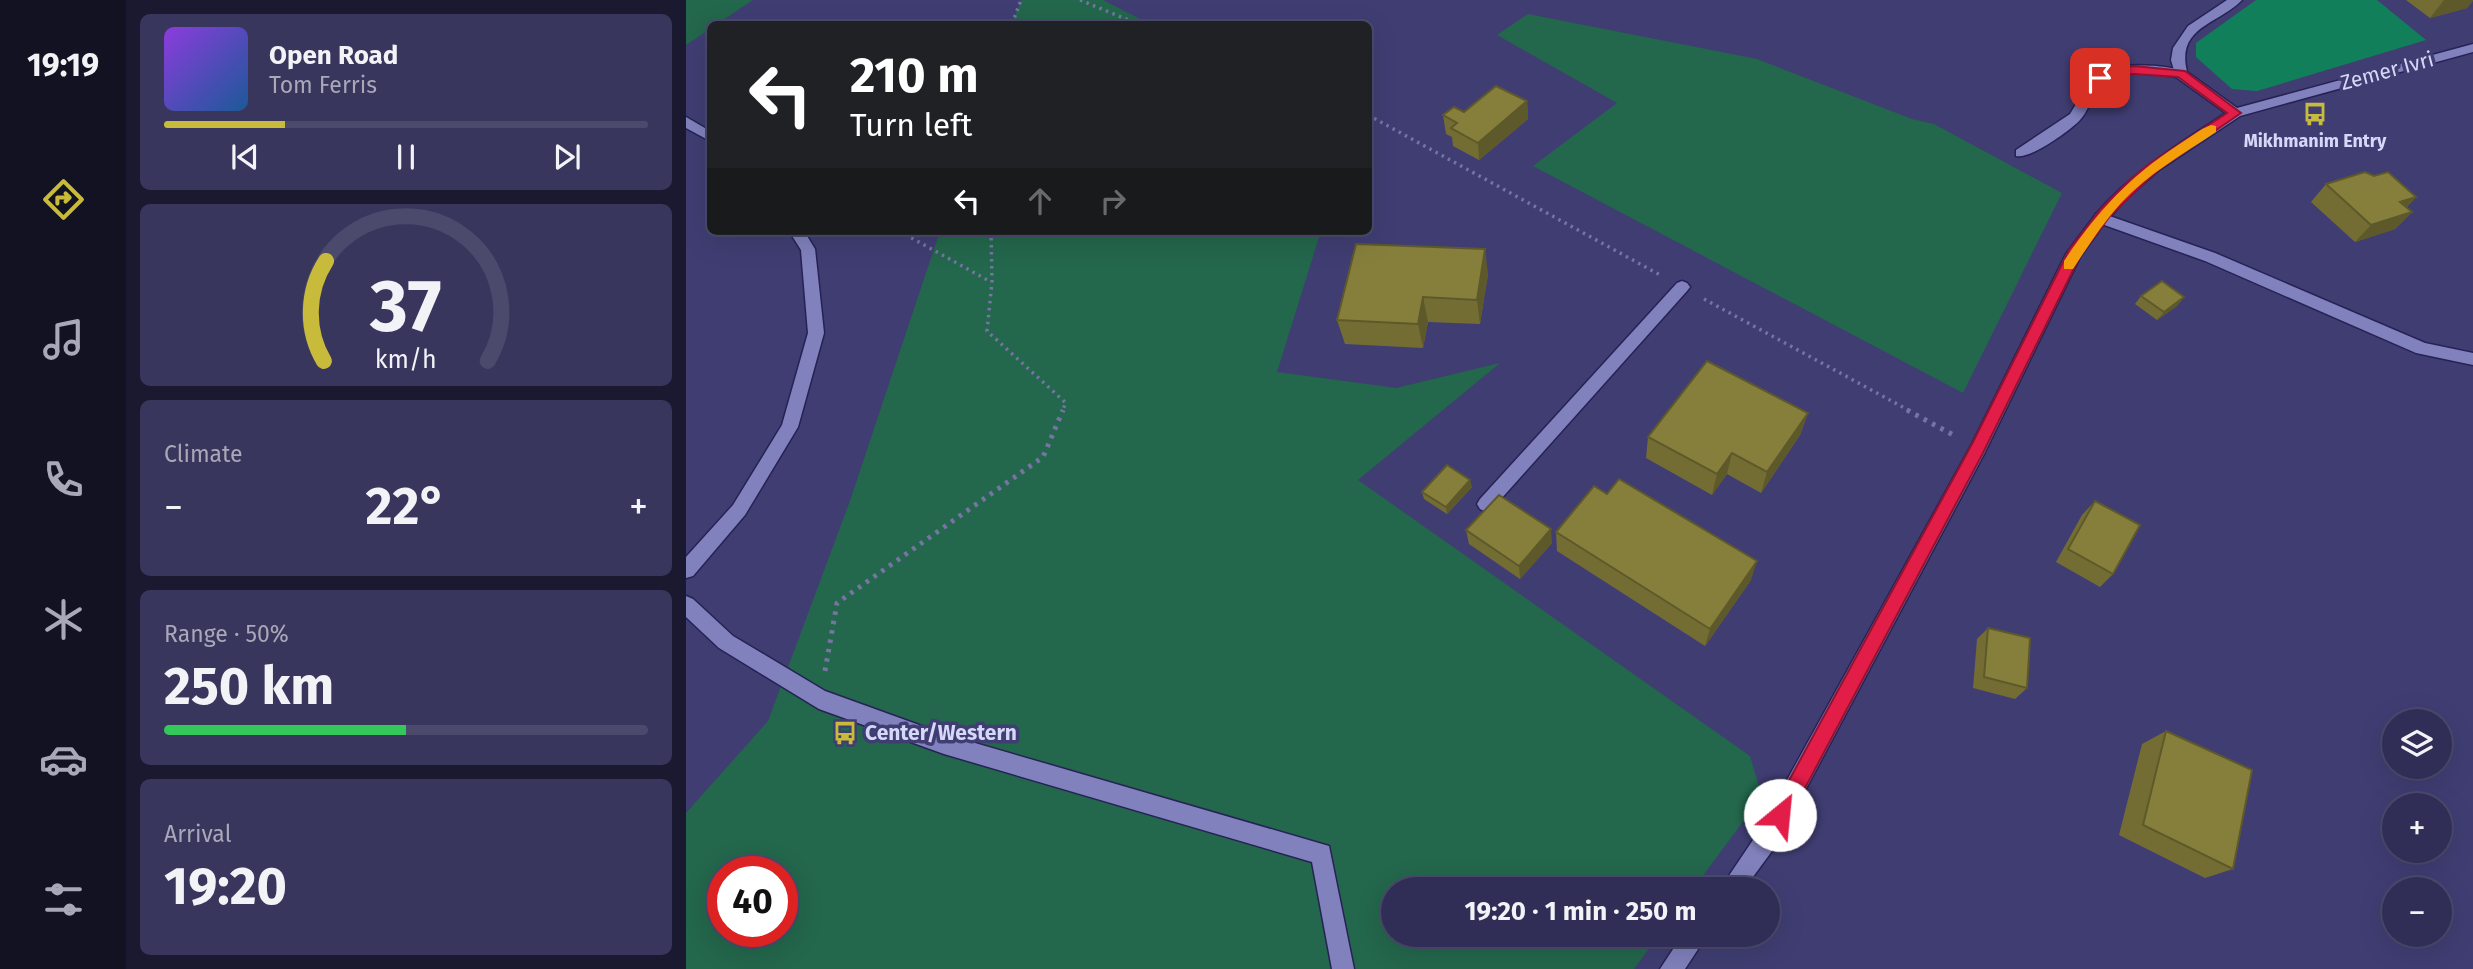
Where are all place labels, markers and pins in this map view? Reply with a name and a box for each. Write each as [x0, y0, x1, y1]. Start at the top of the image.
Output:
pin [2070, 48, 2130, 108]
bus stop icon: Mikhmanim Entry [2301, 100, 2329, 128]
place label: Mikhmanim Entry [2244, 130, 2387, 152]
bus stop icon: Center/Western [831, 719, 859, 747]
place label: Center/Western [865, 720, 1017, 746]

